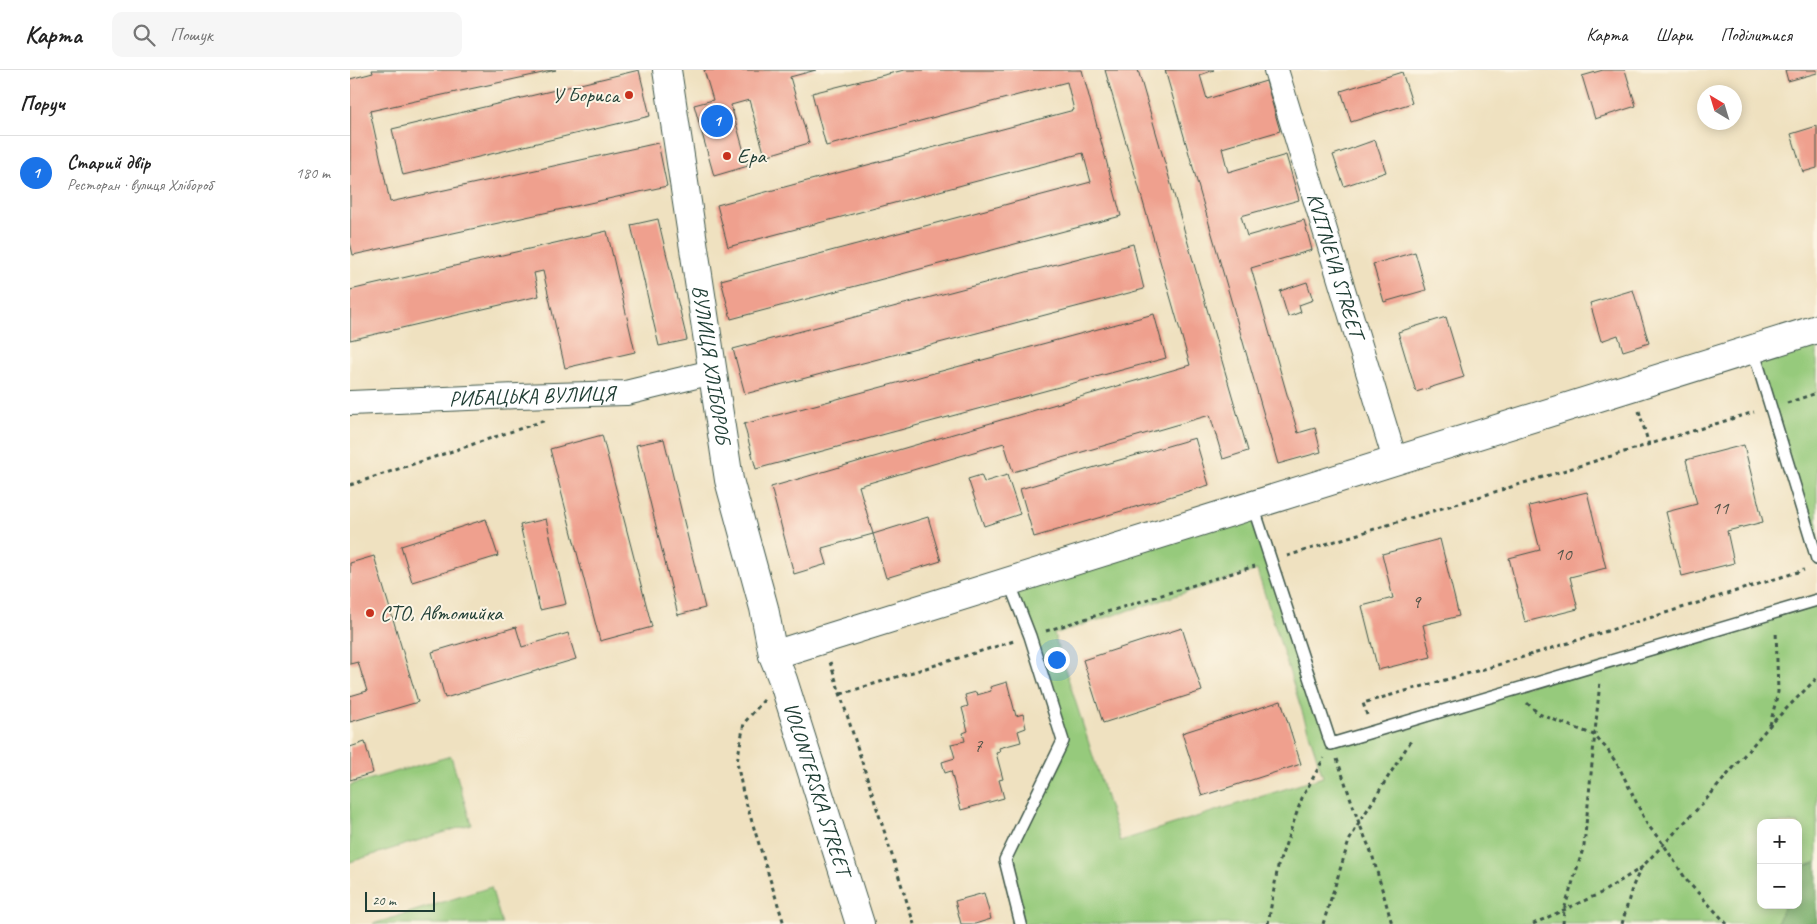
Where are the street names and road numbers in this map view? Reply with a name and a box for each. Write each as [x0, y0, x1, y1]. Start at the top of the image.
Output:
street label: KVITNEVA STREET [1301, 190, 1371, 346]
street label: ВУЛИЦЯ ХЛІБОРОБ [687, 284, 737, 449]
street label: РИБАЦЬКА ВУЛИЦЯ [449, 380, 618, 412]
street label: VOLONTERSKA STREET [778, 699, 858, 883]

